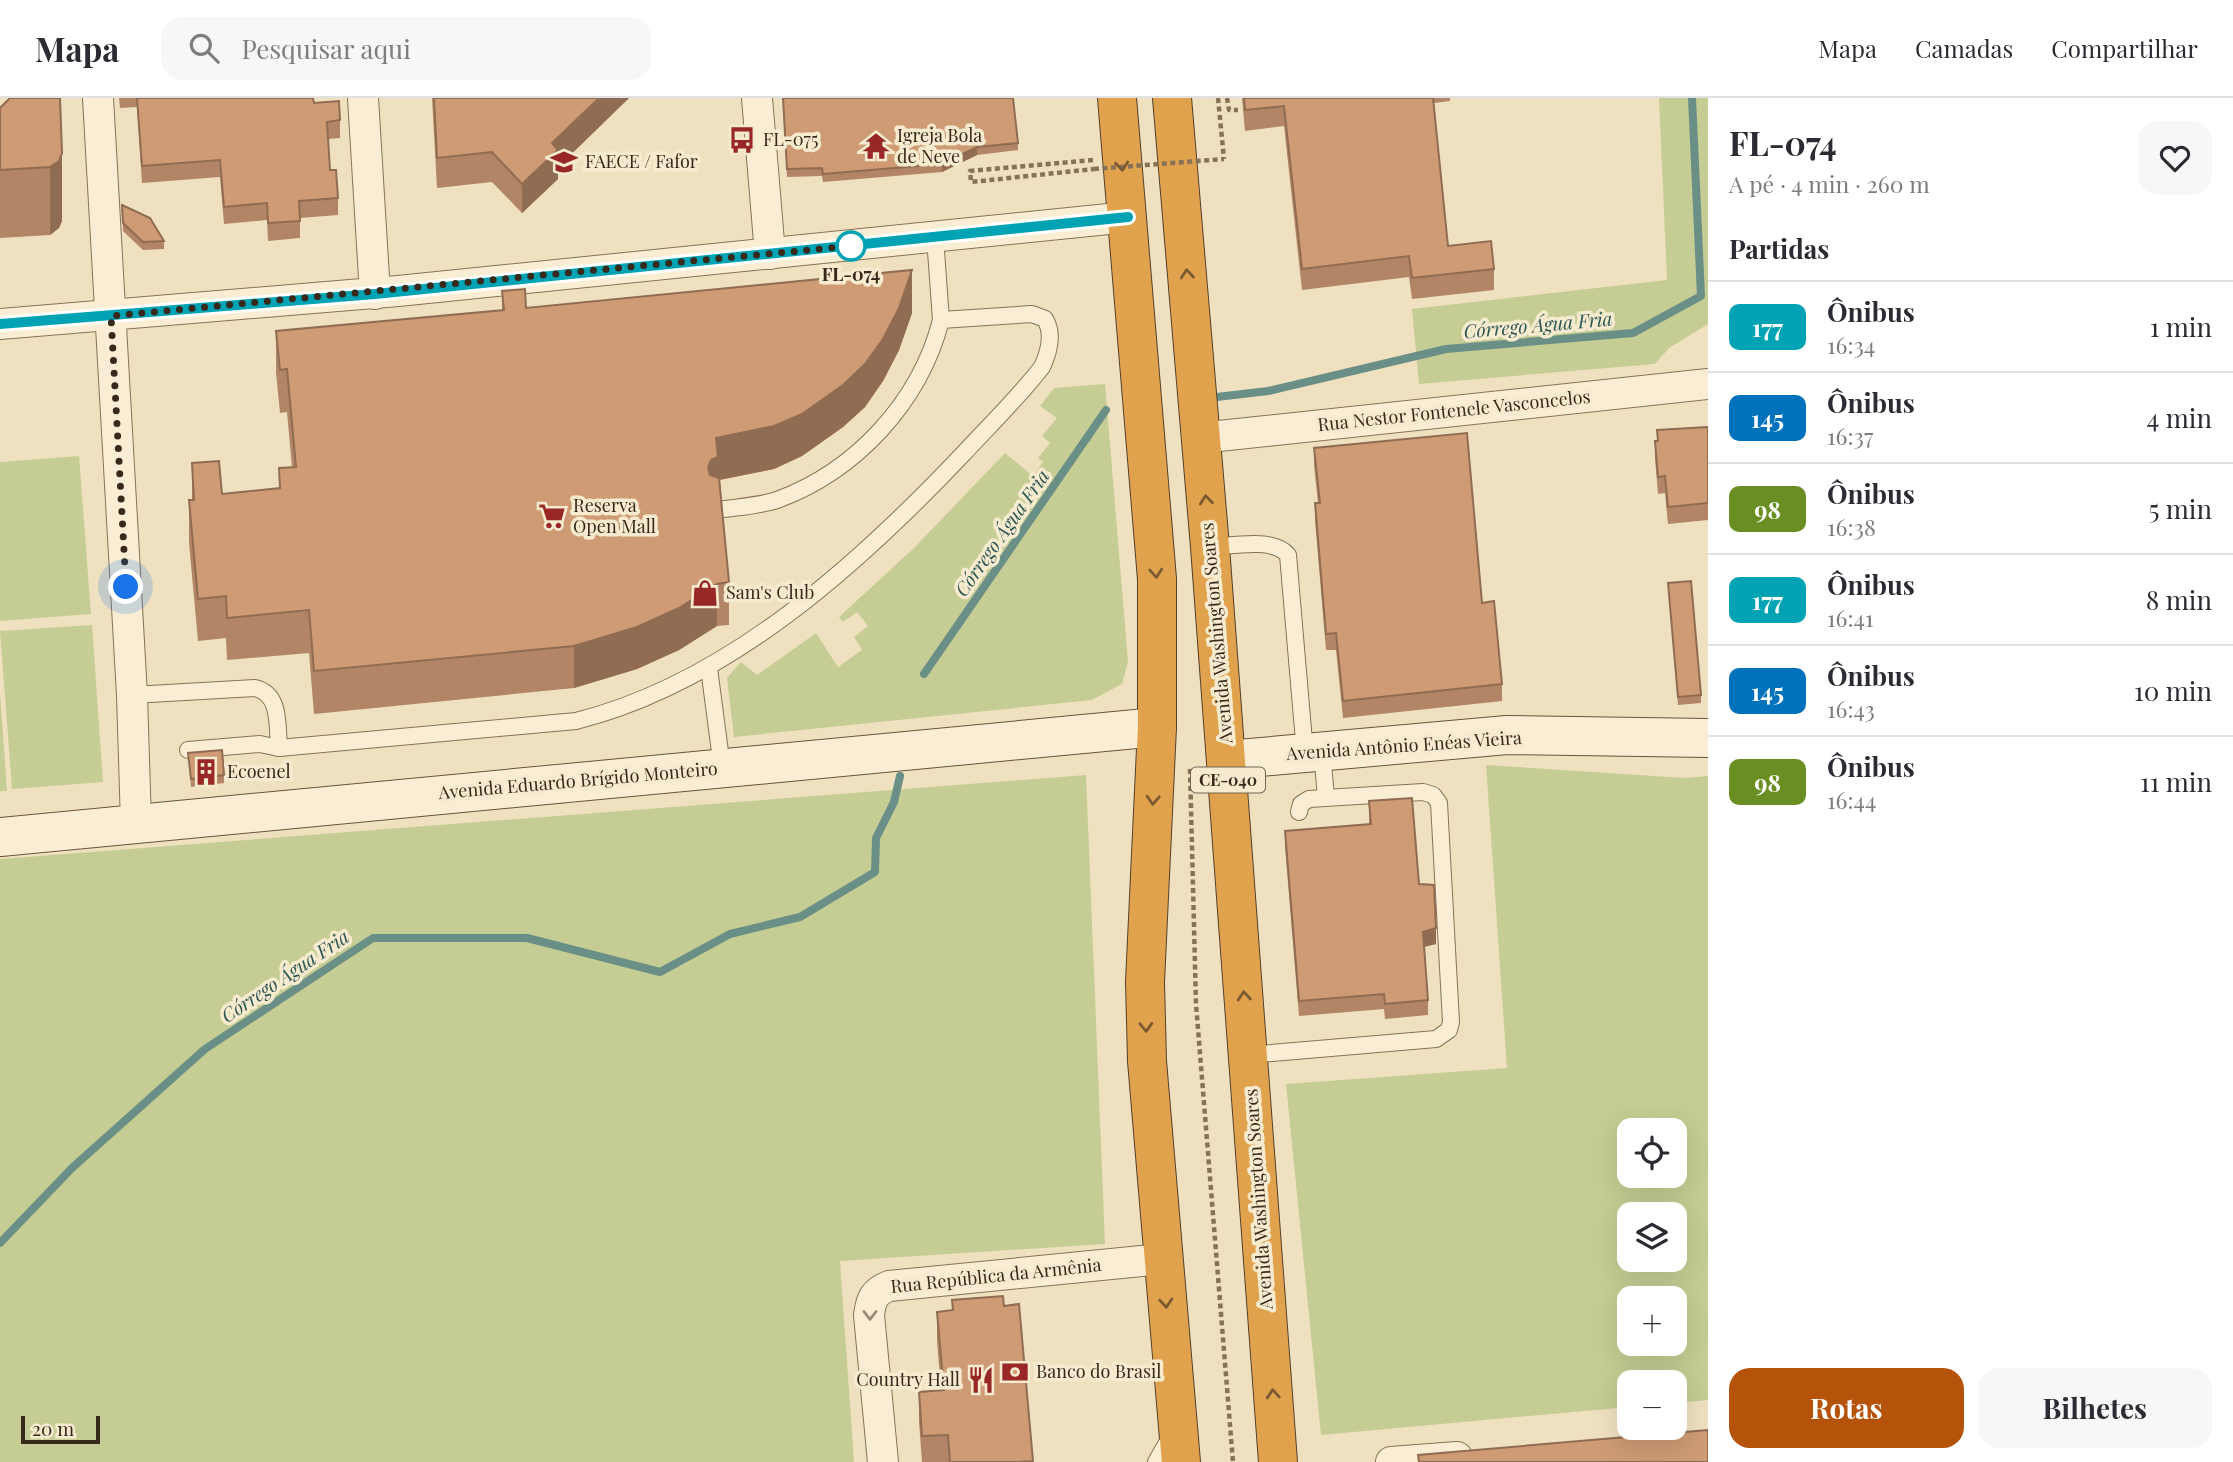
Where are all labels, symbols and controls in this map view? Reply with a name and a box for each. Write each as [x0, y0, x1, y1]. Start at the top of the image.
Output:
search box [161, 17, 651, 80]
text: Mapa [35, 26, 119, 70]
icon: search [185, 29, 223, 67]
text: Pesquisar aqui [241, 31, 411, 66]
text: Mapa [1818, 32, 1877, 64]
text: Camadas [1915, 32, 2013, 64]
text: Compartilhar [2051, 32, 2198, 64]
text: FL-074 [1729, 120, 1837, 164]
button: heart [2138, 121, 2212, 195]
place label: Igreja Bola de Neve [897, 123, 982, 168]
bus stop icon: FL-075 [727, 125, 757, 155]
place label: FL-075 [763, 127, 818, 151]
temple icon: Igreja Bola de Neve [861, 131, 891, 161]
school or university icon: FAECE / Fafor [549, 147, 579, 177]
place label: FAECE / Fafor [585, 149, 698, 173]
one-way arrow [1115, 160, 1130, 172]
text: A pé · 4 min · 260 m [1729, 168, 1930, 199]
marker: FL-074 [836, 231, 866, 261]
text: Partidas [1729, 231, 1829, 266]
place label: FL-074 [822, 262, 880, 286]
one-way arrow [1180, 268, 1195, 279]
text: Ônibus [1827, 294, 1915, 329]
water label: Córrego Água Fria [1463, 305, 1613, 343]
text: 1 min [2150, 309, 2212, 344]
text: 177 [1752, 311, 1783, 343]
text: 16:34 [1827, 329, 1875, 360]
street label: Rua Nestor Fontenele Vasconcelos [1316, 384, 1592, 436]
text: Ônibus [1827, 385, 1915, 420]
text: 4 min [2146, 400, 2212, 435]
text: 145 [1751, 402, 1784, 434]
text: 16:37 [1827, 420, 1873, 451]
water label: Córrego Água Fria [948, 464, 1055, 601]
text: Ônibus [1827, 476, 1915, 511]
text: 5 min [2149, 491, 2212, 526]
place label: Reserva Open Mall [573, 493, 656, 538]
text: 98 [1754, 493, 1781, 525]
one-way arrow [1199, 495, 1214, 506]
supermarket icon: Reserva Open Mall [537, 501, 567, 531]
text: 16:38 [1827, 511, 1876, 542]
street label: Avenida Washington Soares [1194, 522, 1238, 745]
text: Ônibus [1827, 567, 1915, 602]
one-way arrow [1148, 568, 1163, 579]
your location [108, 569, 143, 604]
shop icon: Sam's Club [690, 578, 720, 608]
place label: Sam's Club [726, 580, 814, 604]
text: 8 min [2146, 582, 2212, 617]
text: 177 [1752, 584, 1783, 616]
text: 16:41 [1827, 602, 1873, 633]
text: Ônibus [1827, 658, 1915, 693]
text: 10 min [2134, 673, 2212, 708]
text: 145 [1751, 675, 1784, 707]
text: 16:43 [1827, 693, 1875, 724]
street label: Avenida Antônio Enéas Vieira [1284, 725, 1523, 765]
text: Ônibus [1827, 749, 1915, 784]
street label: Avenida Eduardo Brígido Monteiro [436, 756, 719, 804]
building icon: Ecoenel [191, 757, 221, 787]
place label: Ecoenel [227, 759, 291, 783]
text: 11 min [2140, 764, 2212, 799]
text: 98 [1754, 766, 1781, 798]
road number: CE-040 [1191, 768, 1265, 792]
text: 16:44 [1827, 784, 1876, 815]
one-way arrow [1146, 795, 1161, 806]
water label: Córrego Água Fria [215, 923, 354, 1028]
one-way arrow [1237, 990, 1252, 1001]
one-way arrow [1138, 1022, 1153, 1033]
street label: Avenida Washington Soares [1238, 1088, 1278, 1311]
map controls [1617, 1118, 1687, 1440]
button: locate [1617, 1118, 1687, 1188]
button: layers [1617, 1202, 1687, 1272]
street label: Rua República da Armênia [889, 1252, 1103, 1298]
button: + [1617, 1286, 1687, 1356]
one-way arrow [1158, 1298, 1173, 1309]
one-way arrow [862, 1310, 878, 1321]
bank icon: Banco do Brasil [1000, 1357, 1030, 1387]
place label: Banco do Brasil [1036, 1359, 1161, 1383]
restaurant icon: Country Hall [966, 1365, 996, 1395]
place label: Country Hall [856, 1367, 960, 1391]
button: Rotas [1729, 1368, 1964, 1448]
button: Bilhetes [1978, 1368, 2212, 1448]
button: − [1617, 1370, 1687, 1440]
one-way arrow [1266, 1388, 1281, 1399]
scale bar [21, 1413, 100, 1445]
text: 20 m [32, 1415, 74, 1441]

